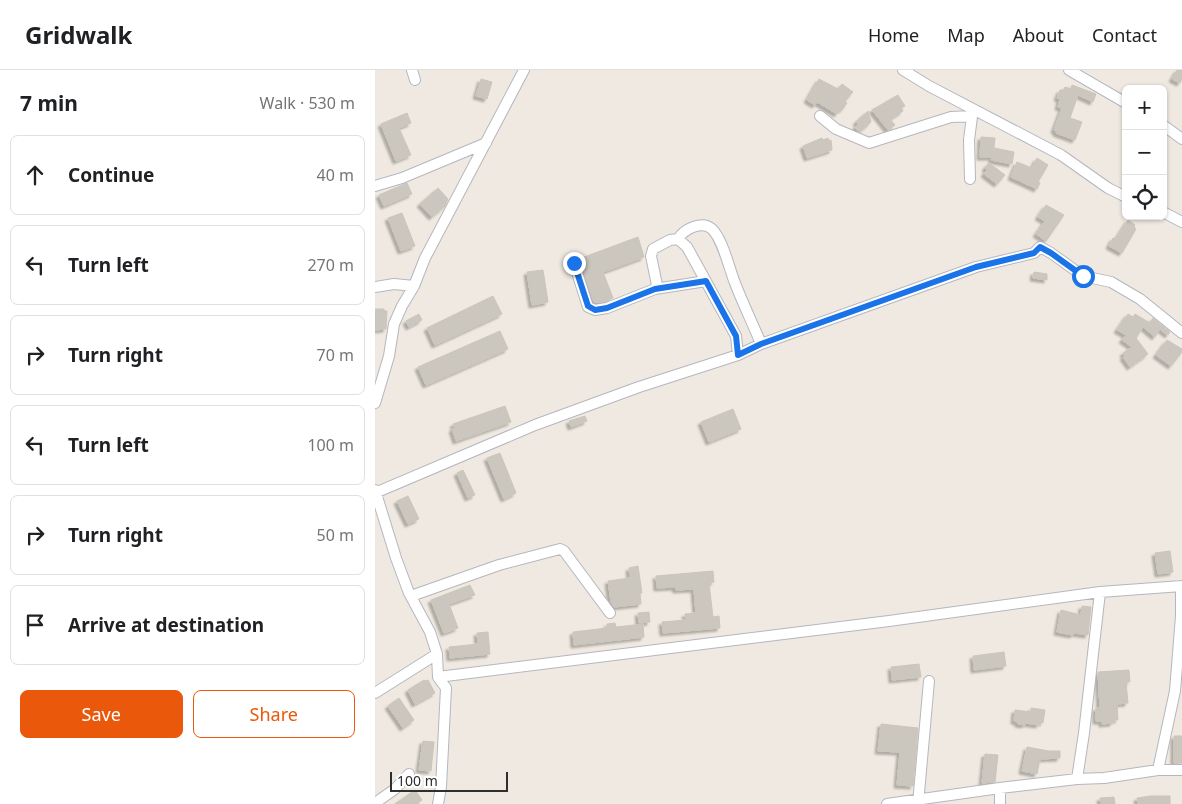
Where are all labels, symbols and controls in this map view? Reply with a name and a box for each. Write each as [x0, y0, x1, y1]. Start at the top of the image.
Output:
text: Gridwalk [25, 18, 132, 51]
text: Home [868, 23, 919, 47]
text: Map [947, 23, 985, 47]
text: About [1013, 23, 1064, 47]
text: Contact [1092, 23, 1157, 47]
map controls [1122, 85, 1167, 220]
button: + [1122, 85, 1167, 130]
text: 7 min [20, 89, 78, 117]
text: Walk · 530 m [260, 92, 355, 114]
button: − [1122, 130, 1167, 175]
icon: ahead [21, 161, 49, 189]
text: Continue [68, 162, 154, 188]
text: 40 m [317, 164, 354, 186]
button: locate [1122, 175, 1167, 220]
icon: left [21, 251, 49, 279]
text: Turn left [68, 252, 149, 278]
route end [563, 252, 586, 275]
text: 270 m [307, 254, 354, 276]
route start [1072, 265, 1095, 288]
icon: right [21, 341, 49, 369]
text: Turn right [68, 342, 163, 368]
text: 70 m [317, 344, 354, 366]
icon: left [21, 431, 49, 459]
text: Turn left [68, 432, 149, 458]
text: 100 m [307, 434, 354, 456]
icon: right [21, 521, 49, 549]
text: Turn right [68, 522, 163, 548]
text: 50 m [317, 524, 354, 546]
icon: arrive [21, 611, 49, 639]
text: Arrive at destination [68, 612, 264, 638]
button: Save [20, 690, 183, 738]
button: Share [193, 690, 355, 738]
scale bar [390, 769, 507, 792]
text: 100 m [397, 771, 438, 790]

